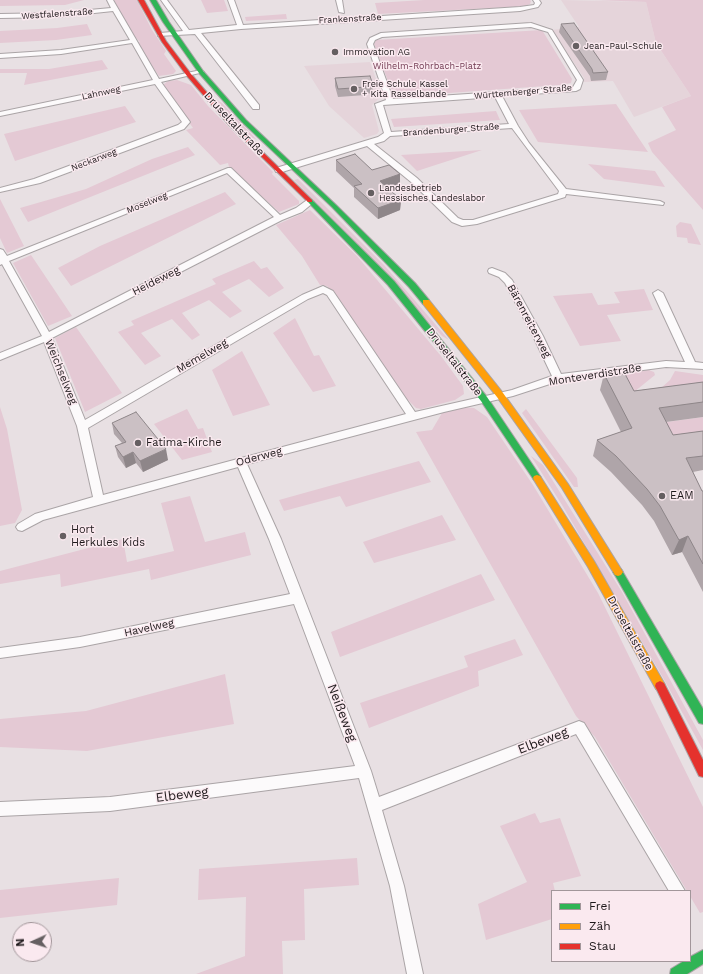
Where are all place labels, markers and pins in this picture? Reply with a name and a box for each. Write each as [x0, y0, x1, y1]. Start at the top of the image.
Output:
marker: Jean-Paul-Schule [571, 41, 581, 51]
place label: Jean-Paul-Schule [584, 41, 662, 51]
marker: Immovation AG [330, 47, 340, 57]
place label: Immovation AG [343, 47, 410, 57]
place label: Freie Schule Kassel + Kita Rasselbande [362, 79, 448, 100]
marker: Freie Schule Kassel + Kita Rasselbande [349, 84, 359, 94]
place label: Landesbetrieb Hessisches Landeslabor [379, 183, 485, 204]
marker: Landesbetrieb Hessisches Landeslabor [366, 188, 376, 198]
place label: Fatima-Kirche [146, 436, 222, 450]
marker: Fatima-Kirche [133, 438, 143, 448]
place label: EAM [670, 489, 694, 503]
marker: EAM [657, 491, 667, 501]
place label: Hort Herkules Kids [71, 523, 145, 549]
marker: Hort Herkules Kids [58, 531, 68, 541]

